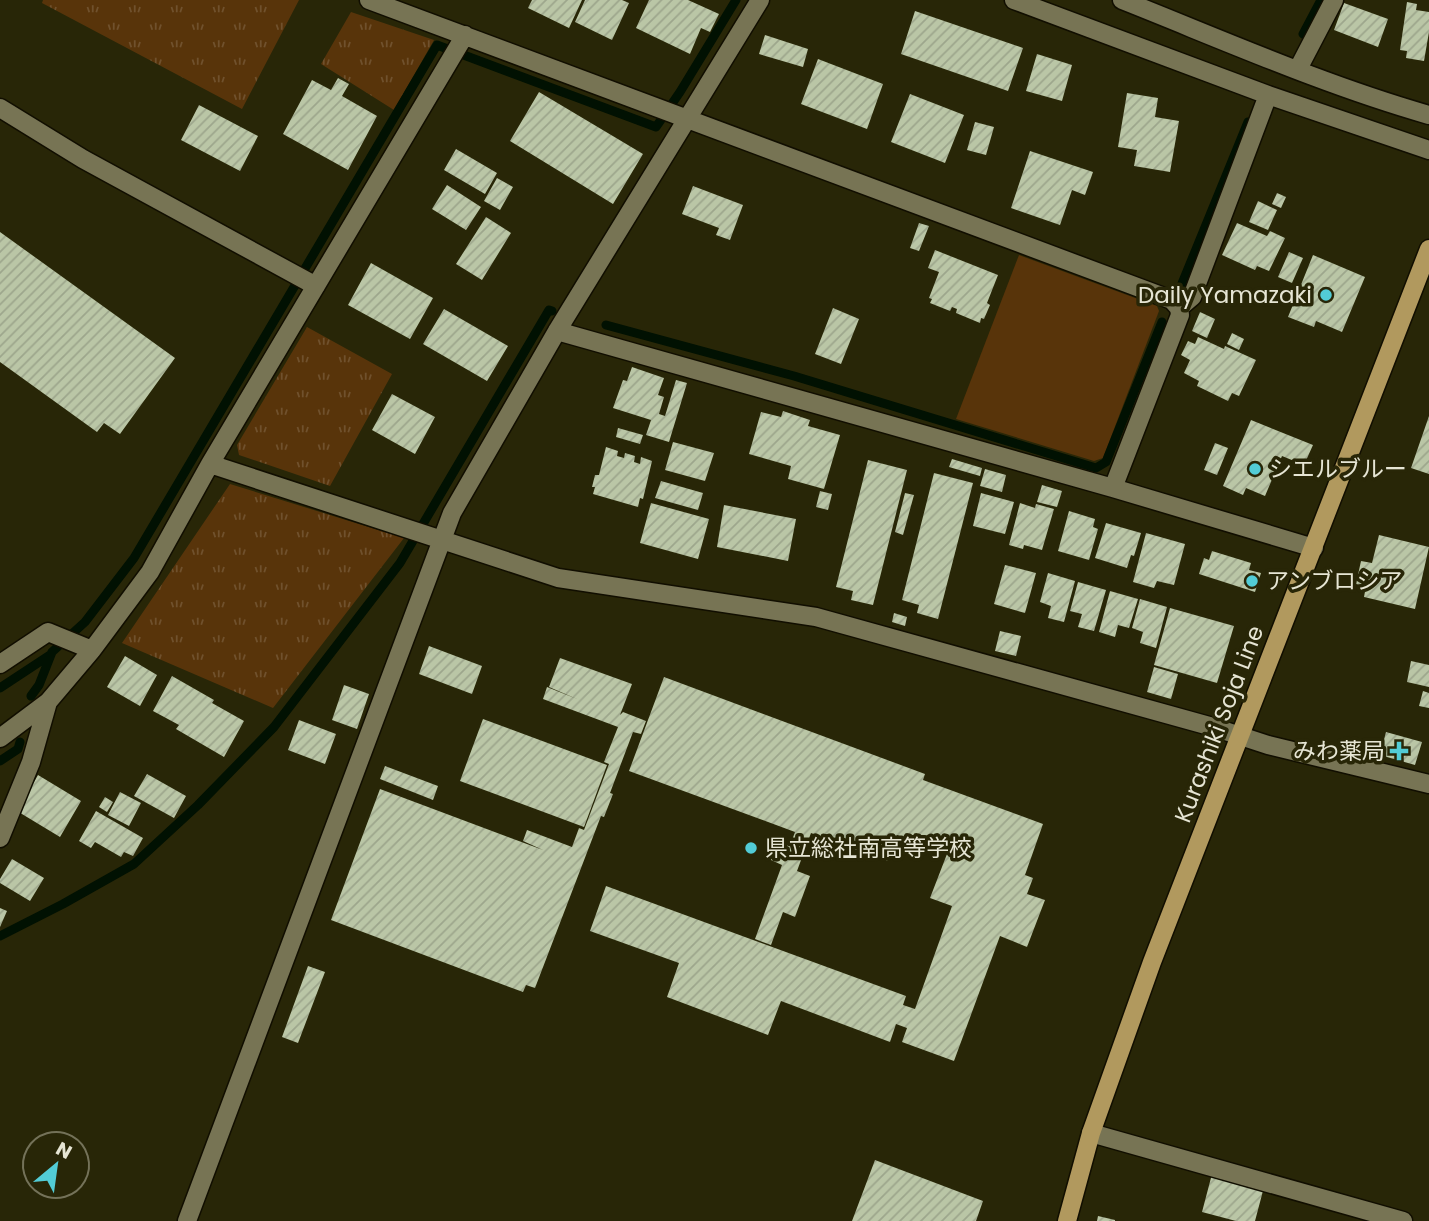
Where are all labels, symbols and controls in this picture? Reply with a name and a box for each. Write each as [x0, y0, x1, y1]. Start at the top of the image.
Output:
place label: Daily Yamazaki [1138, 279, 1312, 311]
marker: Daily Yamazaki [1318, 287, 1334, 303]
place label: シエルブルー [1269, 453, 1407, 485]
marker: シエルブルー [1247, 461, 1263, 477]
place label: アンブロシア [1266, 565, 1402, 597]
marker: アンブロシア [1244, 573, 1260, 589]
street label: Kurashiki Soja Line [1167, 621, 1271, 827]
place label: みわ薬局 [1293, 735, 1385, 767]
marker: みわ薬局 [1391, 743, 1407, 759]
place label: 県立総社南高等学校 [765, 832, 972, 864]
marker: 県立総社南高等学校 [743, 840, 759, 856]
north arrow [21, 1130, 91, 1200]
text: N [51, 1135, 77, 1166]

